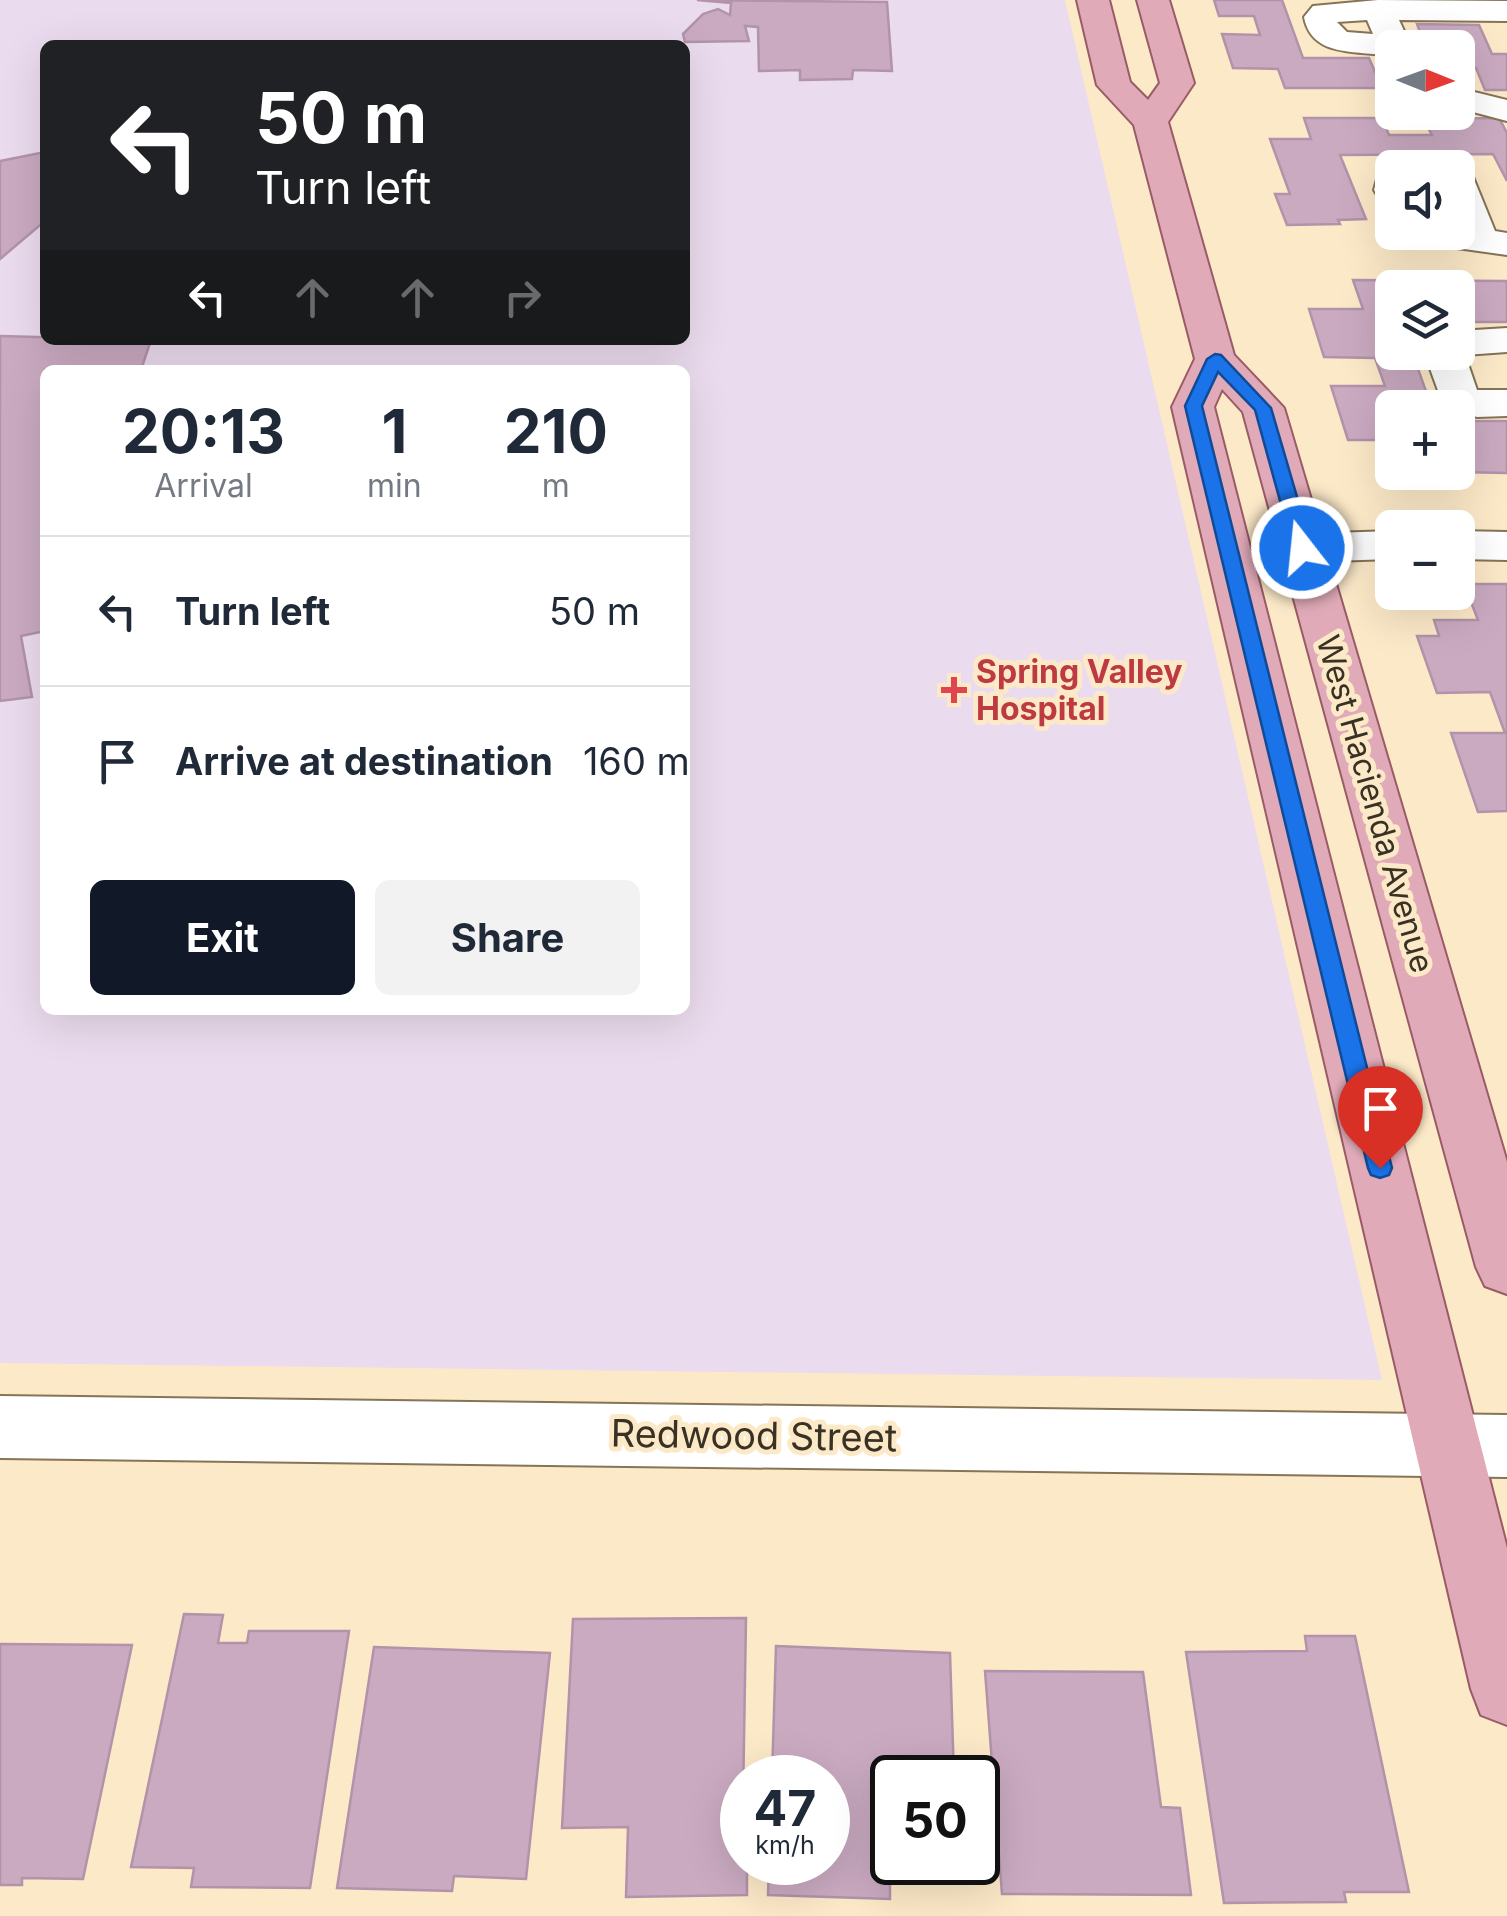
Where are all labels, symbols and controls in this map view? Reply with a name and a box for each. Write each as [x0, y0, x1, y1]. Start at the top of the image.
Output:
north arrow [1375, 30, 1475, 130]
map controls [1375, 30, 1475, 610]
text: 50 m [255, 75, 427, 160]
icon: left [90, 80, 220, 210]
button: sound [1375, 150, 1475, 250]
text: Turn left [255, 160, 431, 215]
icon: left [180, 270, 235, 325]
icon: ahead [285, 270, 340, 325]
icon: ahead [390, 270, 445, 325]
icon: right [495, 270, 550, 325]
button: layers [1375, 270, 1475, 370]
button: + [1375, 390, 1475, 490]
text: 20:13 [122, 395, 285, 467]
text: 1 [381, 395, 407, 467]
text: 210 [504, 395, 608, 467]
text: Arrival [154, 466, 253, 505]
text: min [367, 466, 422, 505]
text: m [542, 466, 570, 505]
position arrow [1250, 496, 1354, 600]
button: − [1375, 510, 1475, 610]
icon: left [90, 584, 145, 639]
text: Turn left [175, 588, 330, 634]
text: 50 m [549, 588, 640, 634]
street label: West Hacienda Avenue [1309, 631, 1442, 977]
place label: Spring Valley Hospital [976, 652, 1182, 728]
marker: Spring Valley Hospital [941, 677, 967, 703]
icon: arrive [90, 734, 145, 789]
text: Arrive at destination [175, 738, 553, 784]
text: 160 m [583, 738, 690, 784]
button: Exit [90, 880, 355, 995]
button: Share [375, 880, 640, 995]
pin [1338, 1066, 1423, 1169]
icon: arrive [1353, 1081, 1408, 1136]
street label: Redwood Street [610, 1410, 898, 1460]
speed limit sign: 50 [870, 1755, 1000, 1885]
text: 47 [754, 1778, 816, 1838]
text: km/h [755, 1830, 815, 1860]

